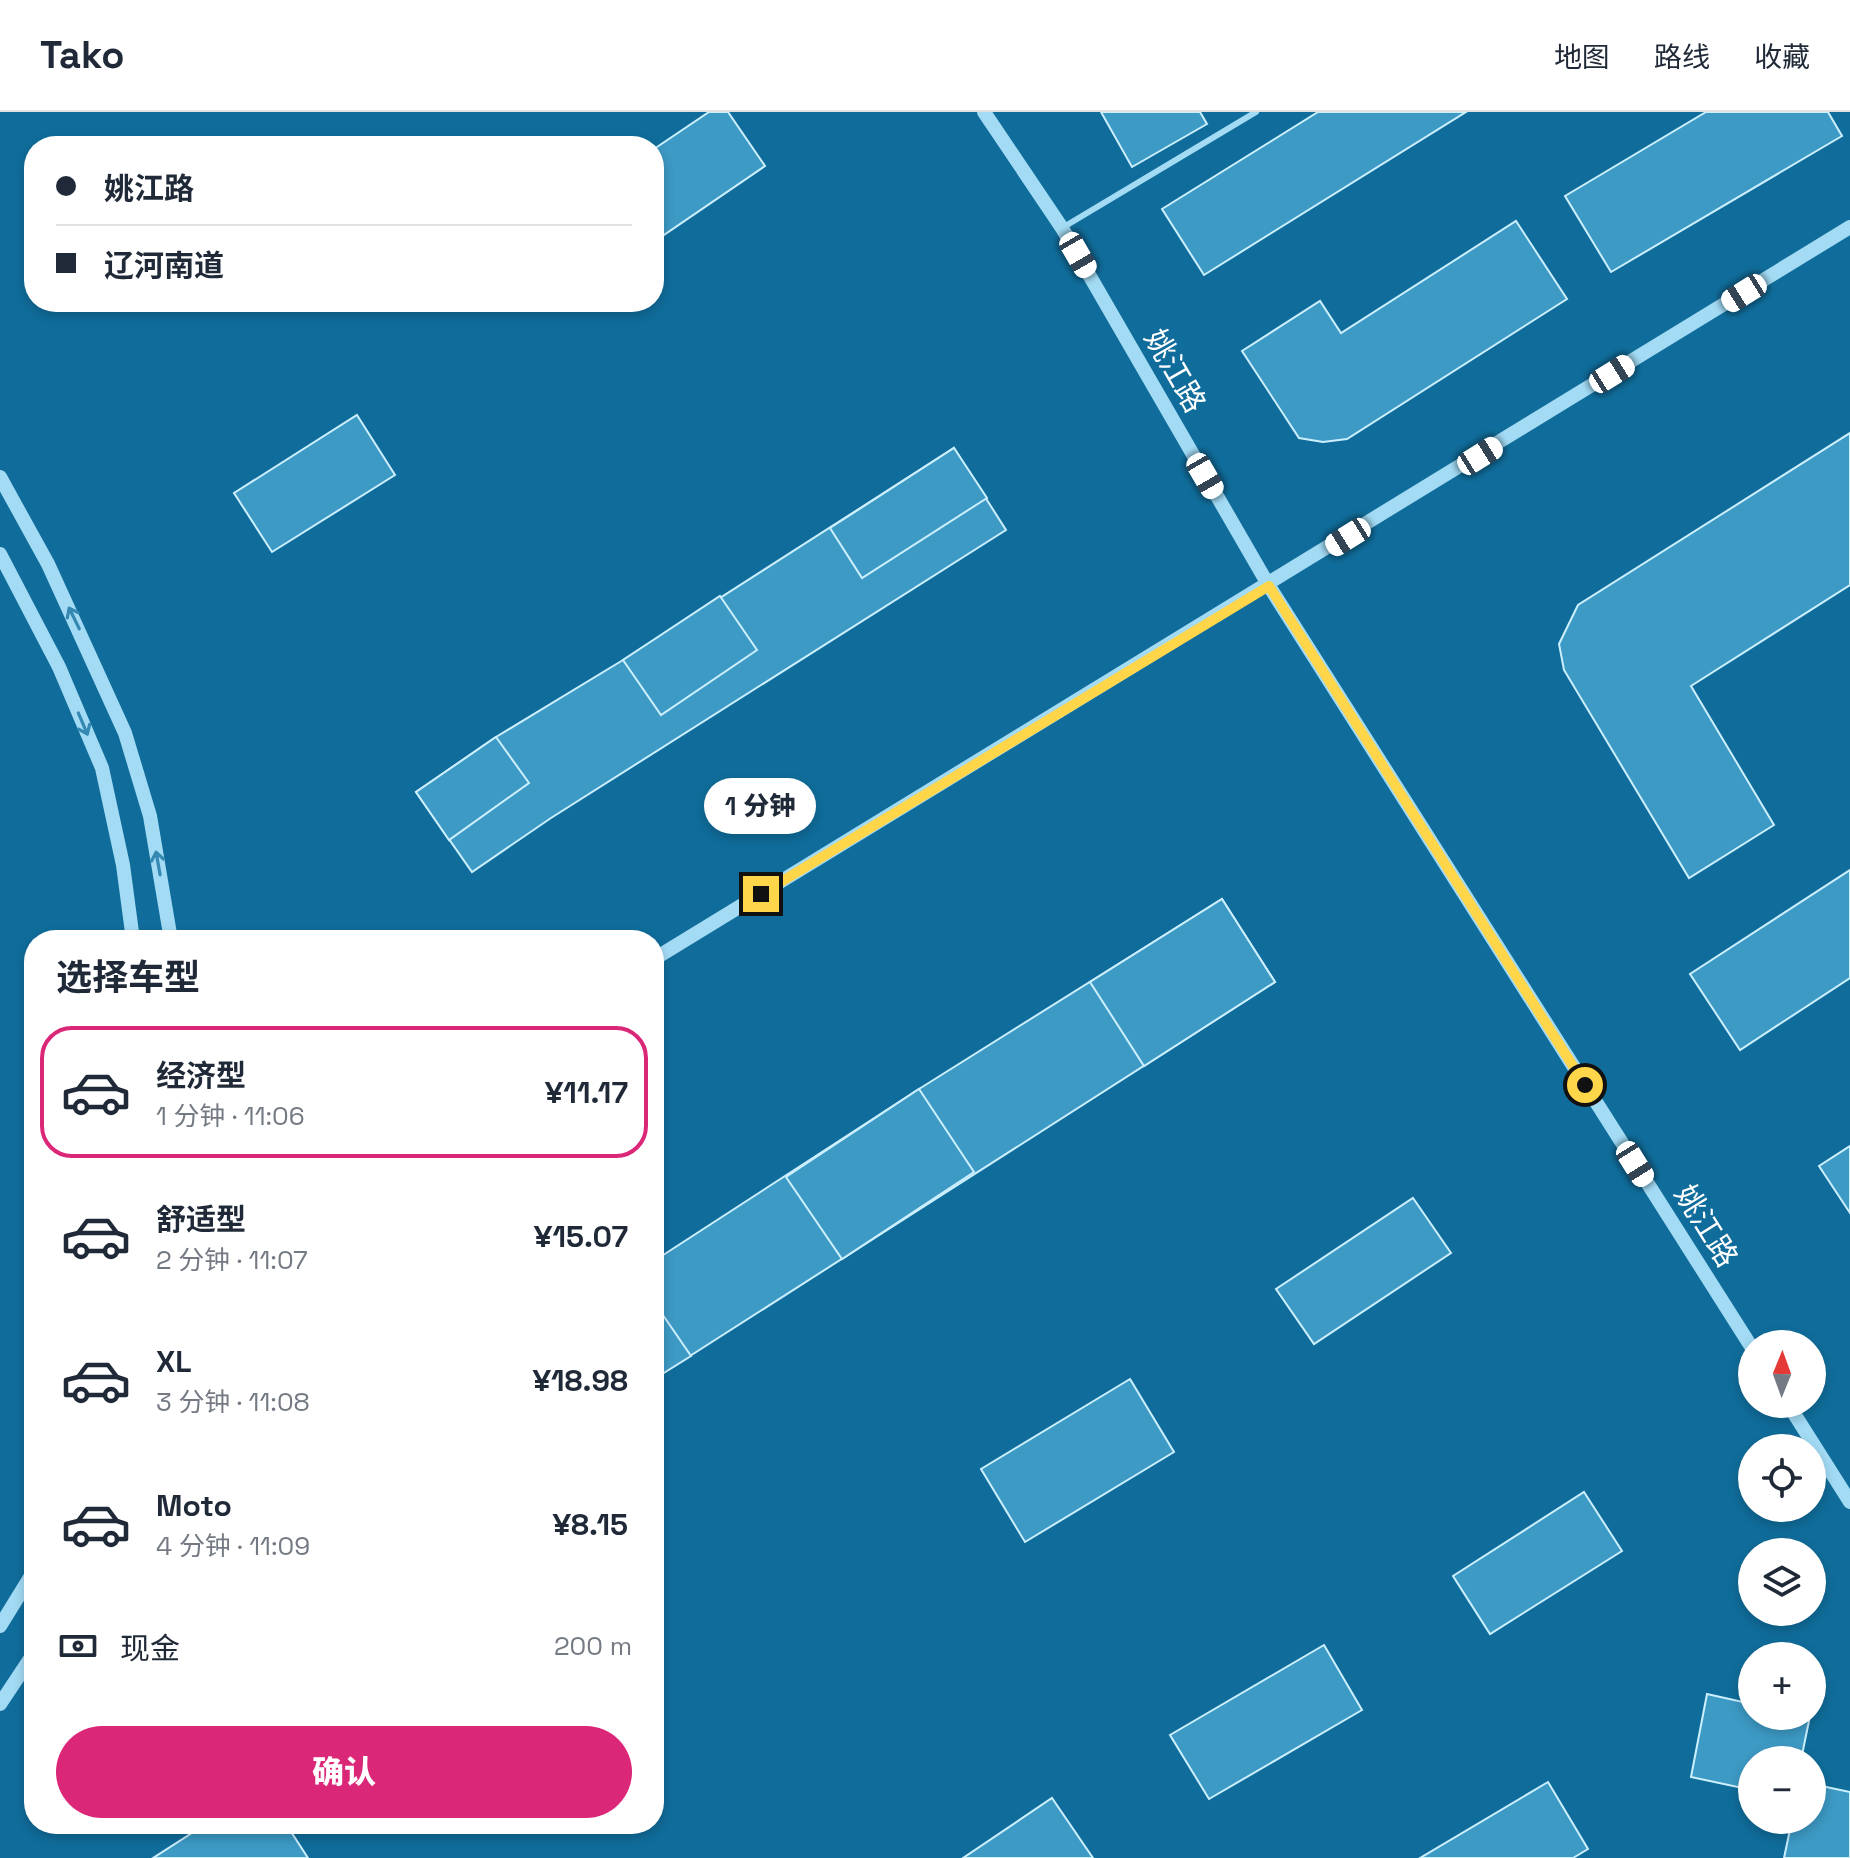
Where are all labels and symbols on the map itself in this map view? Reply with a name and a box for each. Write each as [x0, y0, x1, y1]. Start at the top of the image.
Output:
car [1056, 228, 1100, 282]
car [1717, 270, 1771, 316]
street label: 姚江路 [1136, 322, 1215, 419]
car [1585, 351, 1639, 397]
car [1453, 433, 1507, 479]
car [1183, 449, 1227, 503]
car [1321, 514, 1375, 560]
one-way arrow [66, 607, 81, 630]
one-way arrow [77, 711, 92, 736]
callout: 1 分钟 [705, 778, 817, 834]
one-way arrow [149, 851, 164, 876]
route end [743, 876, 779, 912]
route start [1567, 1067, 1603, 1103]
car [1612, 1137, 1658, 1191]
street label: 姚江路 [1666, 1177, 1747, 1274]
north arrow [1738, 1330, 1826, 1418]

